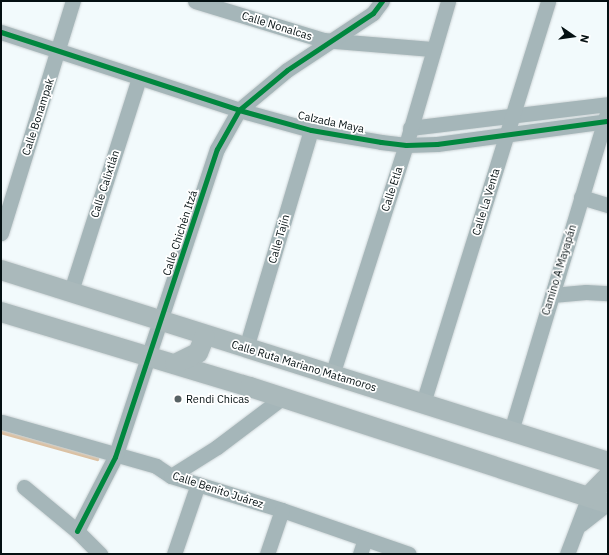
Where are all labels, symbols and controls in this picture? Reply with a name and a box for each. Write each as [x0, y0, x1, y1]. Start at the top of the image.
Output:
street label: Calle Nonalcas [240, 9, 314, 43]
north arrow [553, 16, 593, 56]
text: N [577, 33, 592, 44]
street label: Calle Bonampak [19, 77, 57, 157]
street label: Calzada Maya [297, 109, 365, 135]
street label: Calle Calixtlán [88, 149, 122, 219]
street label: Calle Etla [379, 165, 405, 213]
street label: Calle La Venta [470, 167, 502, 237]
street label: Calle Chichén Itzá [160, 189, 200, 277]
street label: Calle Tajín [266, 213, 292, 265]
street label: Camino A Mayapán [539, 223, 579, 317]
street label: Calle Ruta Mariano Matamoros [230, 338, 378, 394]
place label: Rendi Chicas [186, 392, 249, 406]
marker: Rendi Chicas [173, 394, 183, 404]
street label: Calle Benito Juárez [171, 469, 265, 511]

